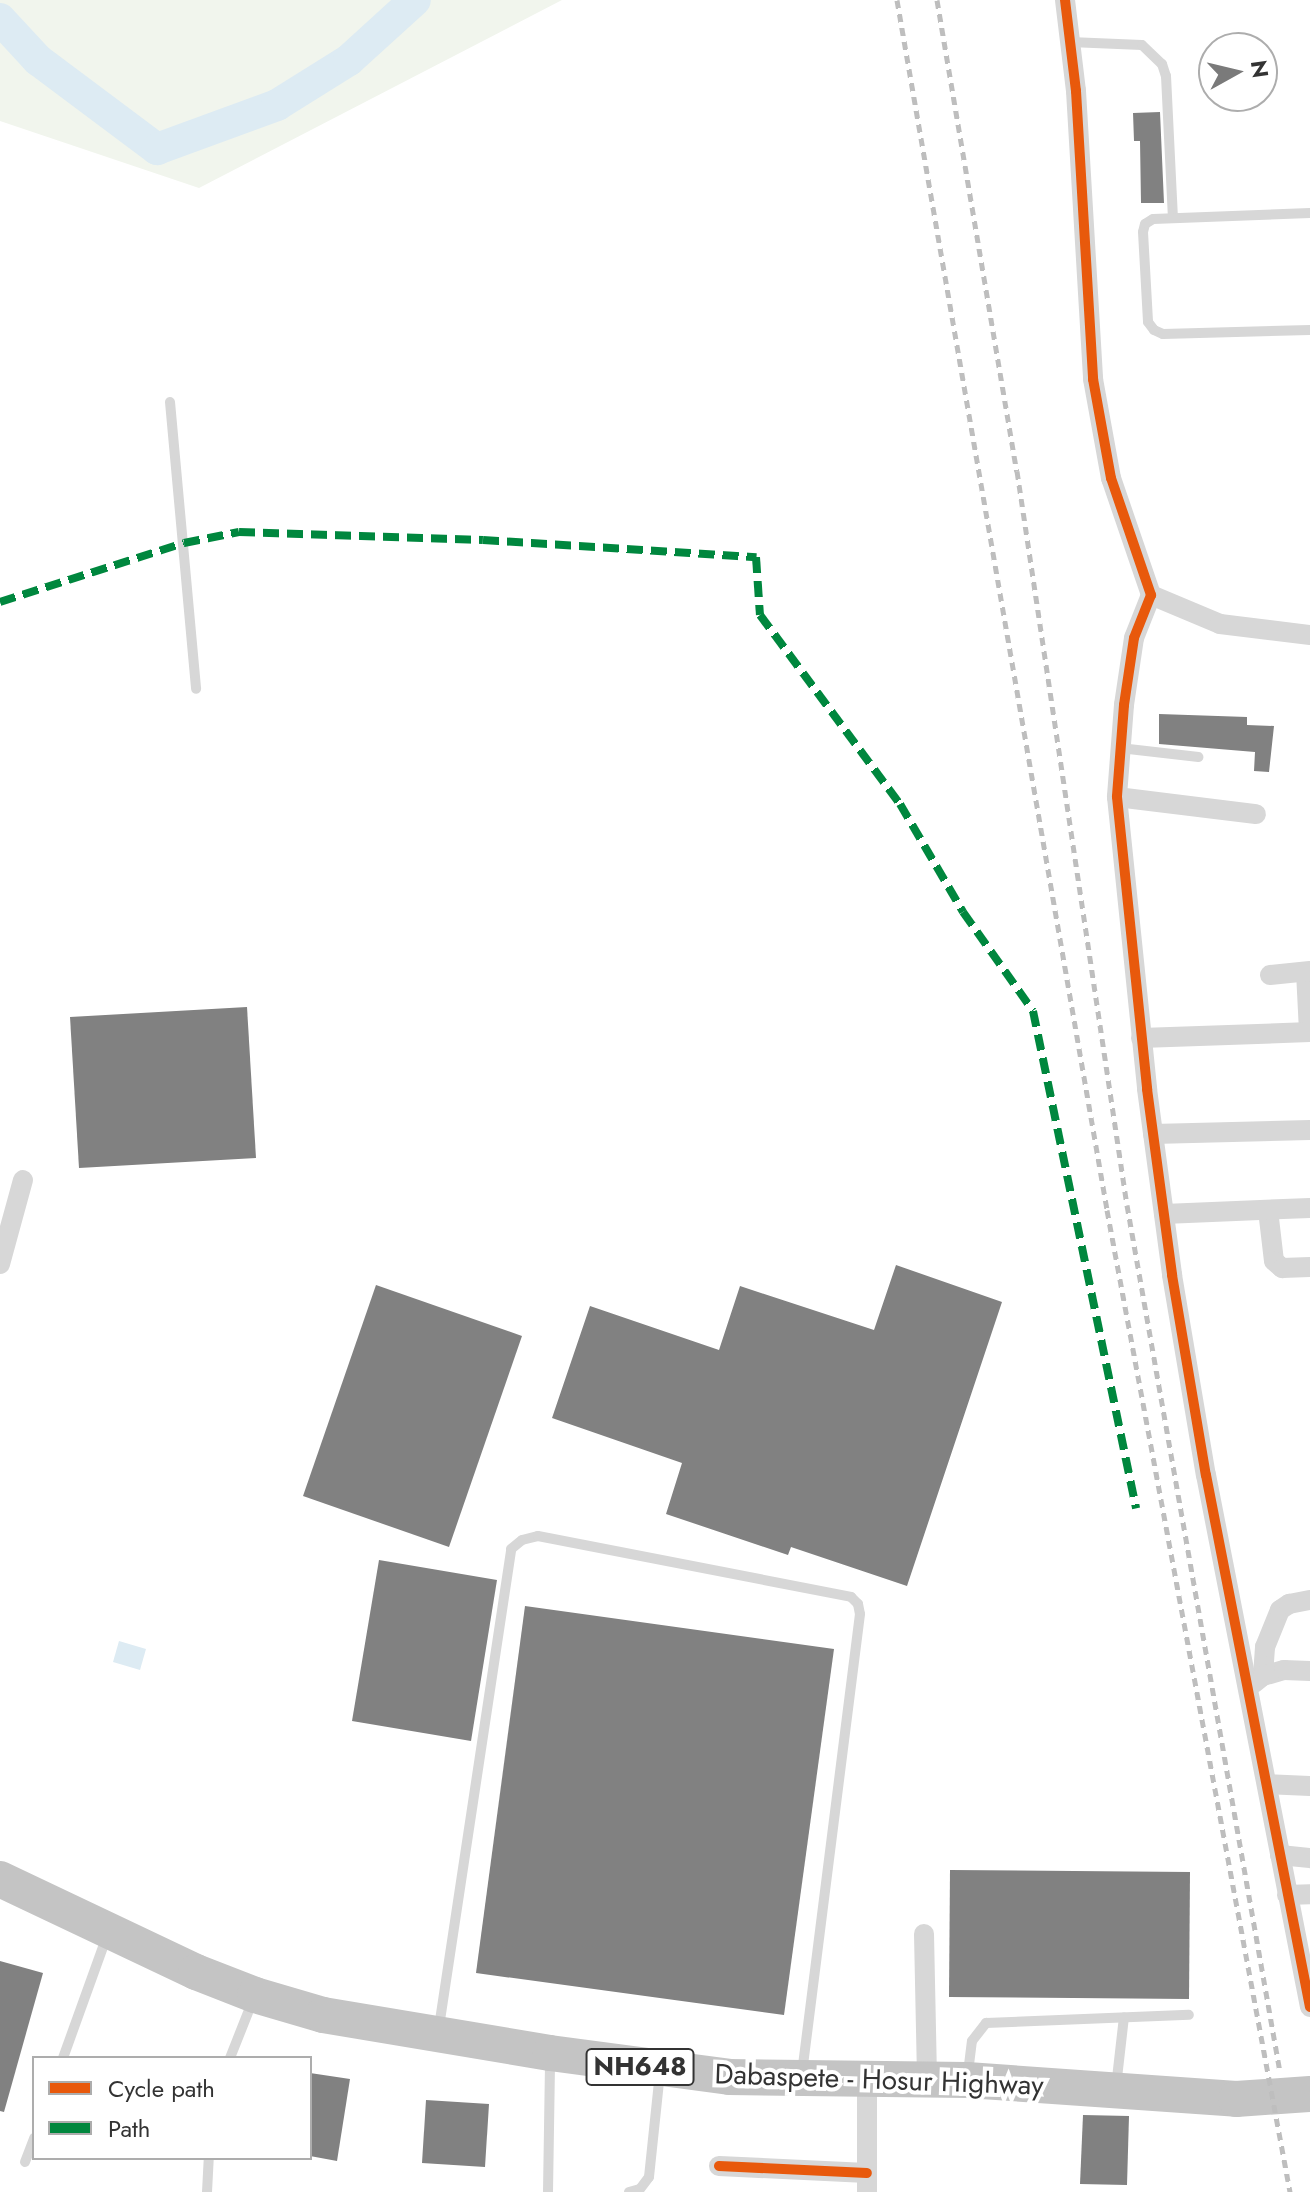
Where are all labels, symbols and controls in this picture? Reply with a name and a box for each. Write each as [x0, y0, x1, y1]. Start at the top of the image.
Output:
north arrow [1198, 32, 1278, 112]
text: N [1243, 58, 1277, 80]
road number: NH648 [584, 2045, 696, 2089]
legend [32, 2056, 312, 2160]
street label: Dabaspete - Hosur Highway [714, 2057, 1044, 2103]
text: Cycle path [108, 2071, 215, 2106]
text: Path [108, 2111, 150, 2146]

